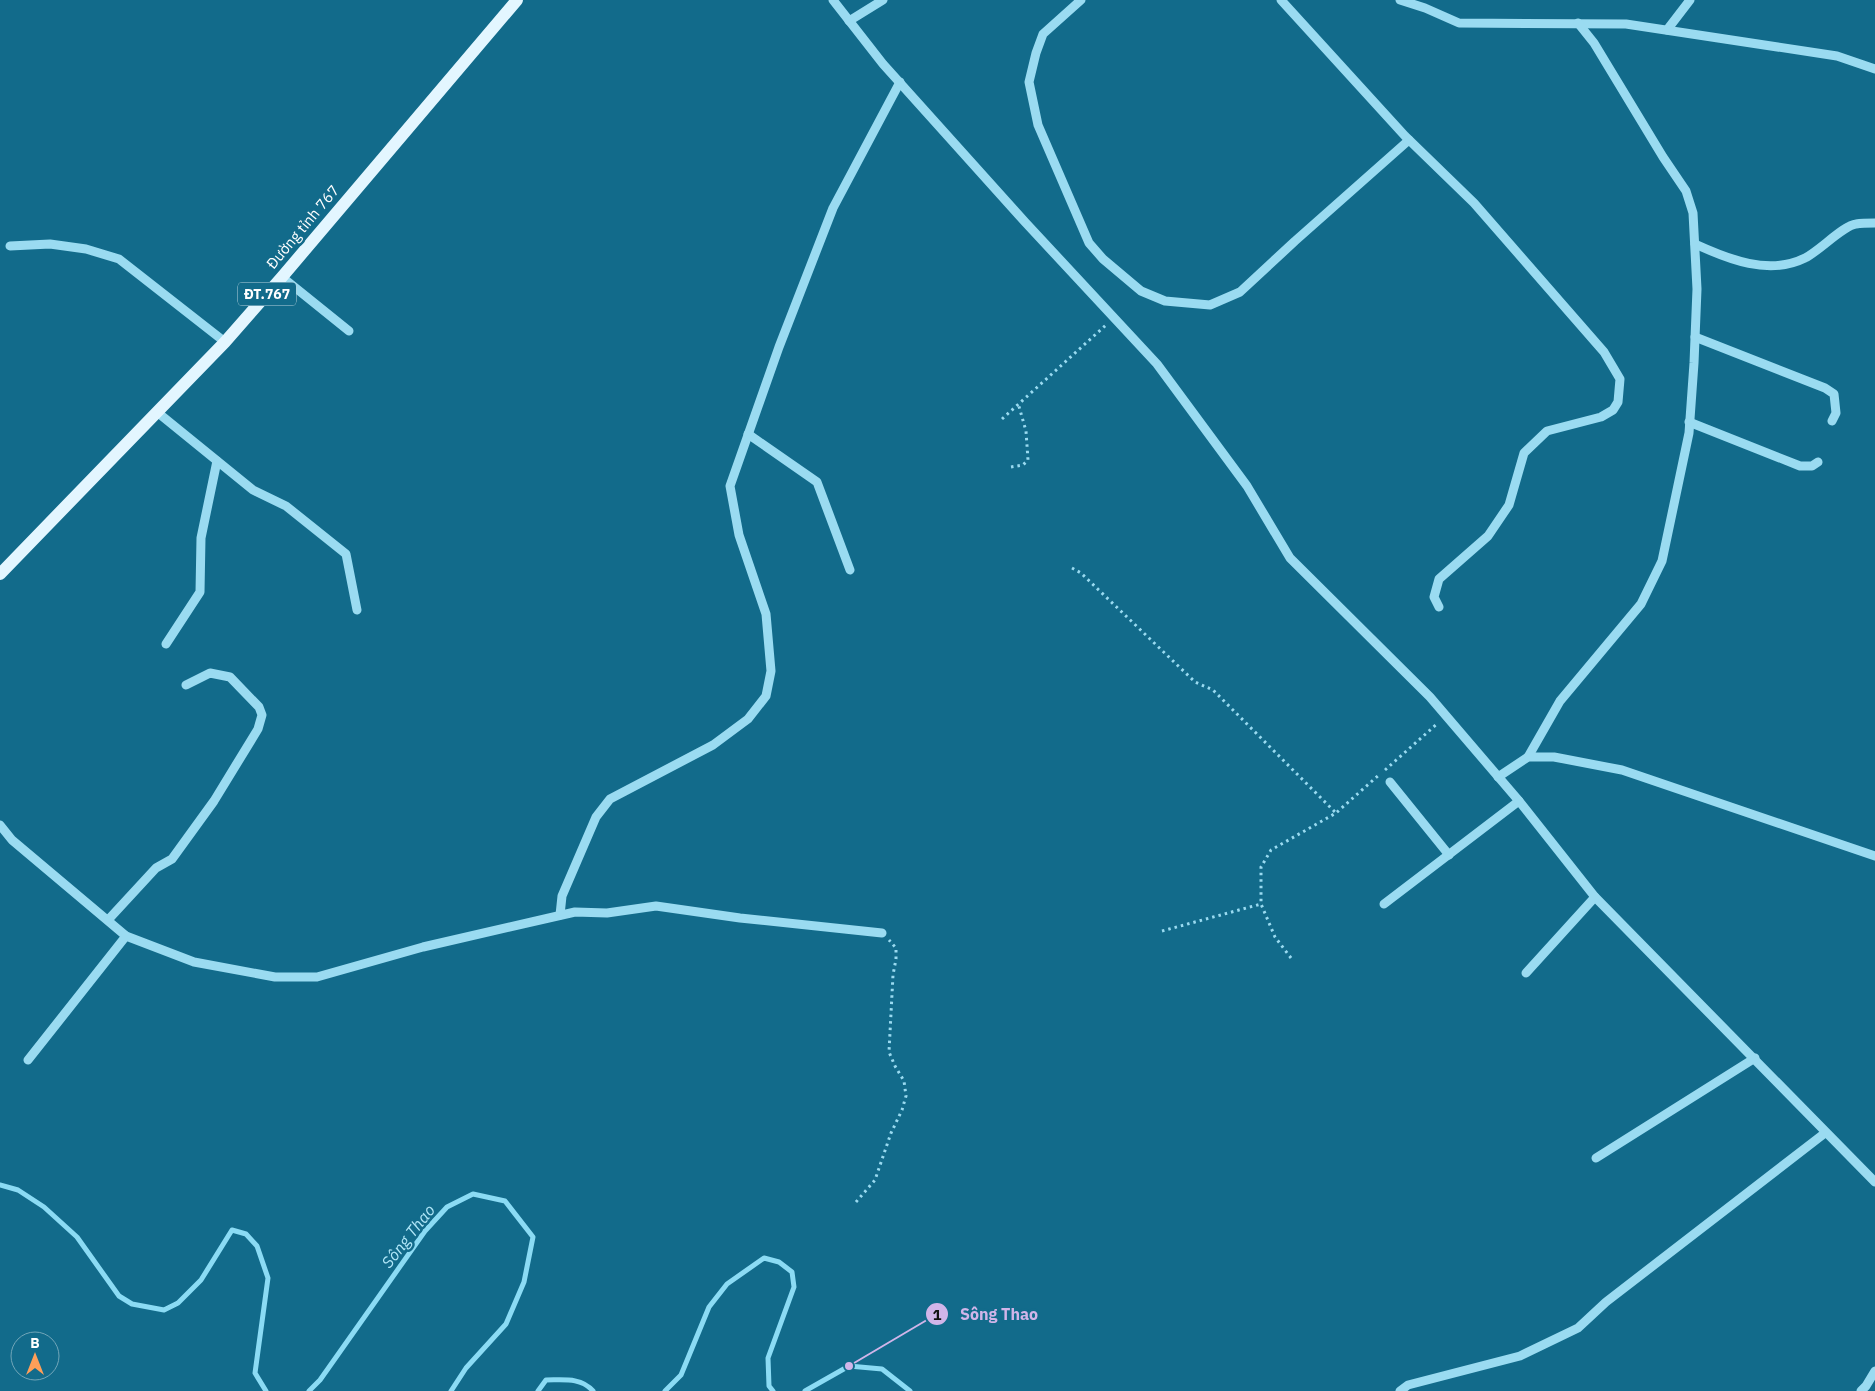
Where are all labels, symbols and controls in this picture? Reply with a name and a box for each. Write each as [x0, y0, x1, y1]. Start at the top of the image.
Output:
street label: Đường tỉnh 767 [262, 181, 343, 272]
road number: ĐT.767 [238, 282, 296, 306]
water label: Sông Thao [377, 1200, 439, 1272]
callout: Sông Thao [925, 1299, 1048, 1330]
text: Sông Thao [960, 1304, 1038, 1324]
text: 1 [932, 1305, 942, 1324]
north arrow [10, 1331, 60, 1381]
text: B [30, 1334, 40, 1352]

